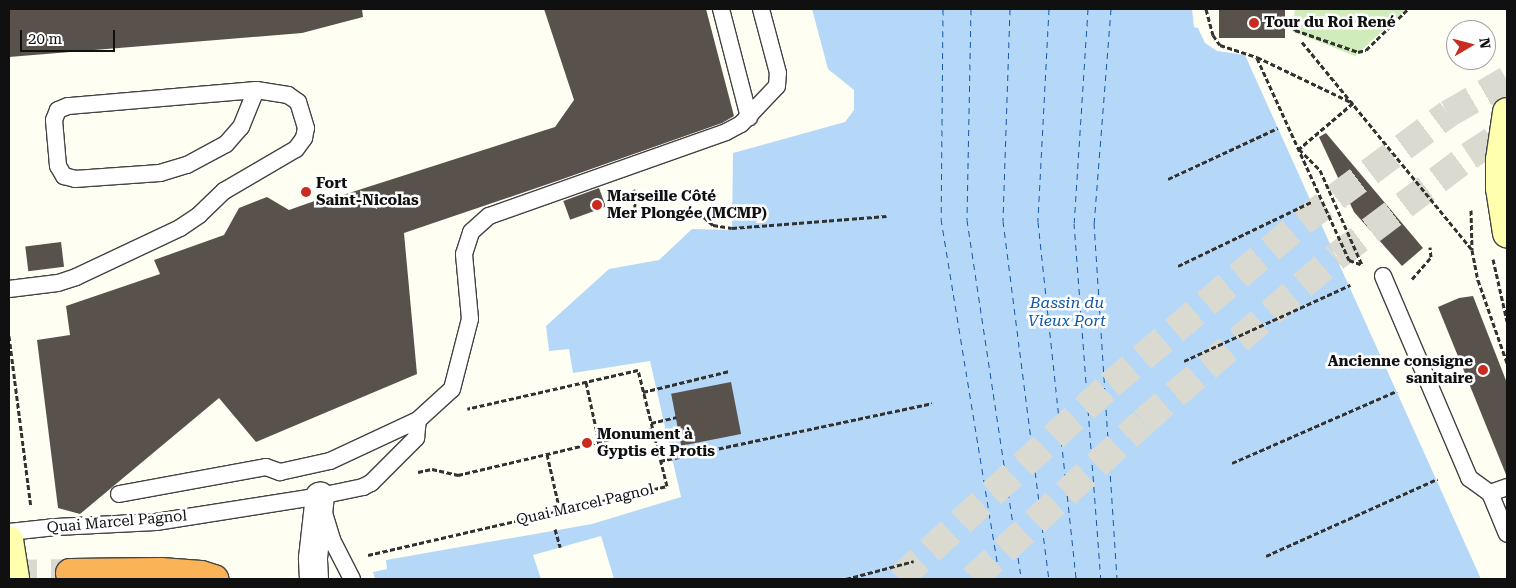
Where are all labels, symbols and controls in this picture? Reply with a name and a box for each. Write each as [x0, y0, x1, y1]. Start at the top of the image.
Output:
place label: Tour du Roi René [1264, 14, 1396, 32]
marker: Tour du Roi René [1248, 17, 1260, 29]
scale bar [22, 20, 118, 52]
north arrow [1446, 20, 1496, 70]
text: 20 m [28, 30, 62, 48]
text: N [1476, 37, 1494, 50]
place label: Fort Saint-Nicolas [316, 174, 419, 209]
marker: Fort Saint-Nicolas [300, 186, 312, 198]
place label: Marseille Côté Mer Plongée (MCMP) [607, 187, 767, 222]
marker: Marseille Côté Mer Plongée (MCMP) [591, 199, 603, 211]
water label: Bassin du Vieux Port [1028, 293, 1106, 331]
place label: Ancienne consigne sanitaire [1328, 352, 1473, 387]
marker: Ancienne consigne sanitaire [1477, 364, 1489, 376]
place label: Monument à Gyptis et Protis [597, 425, 715, 460]
marker: Monument à Gyptis et Protis [581, 437, 593, 449]
street label: Quai Marcel Pagnol [514, 480, 656, 530]
street label: Quai Marcel Pagnol [46, 507, 188, 537]

